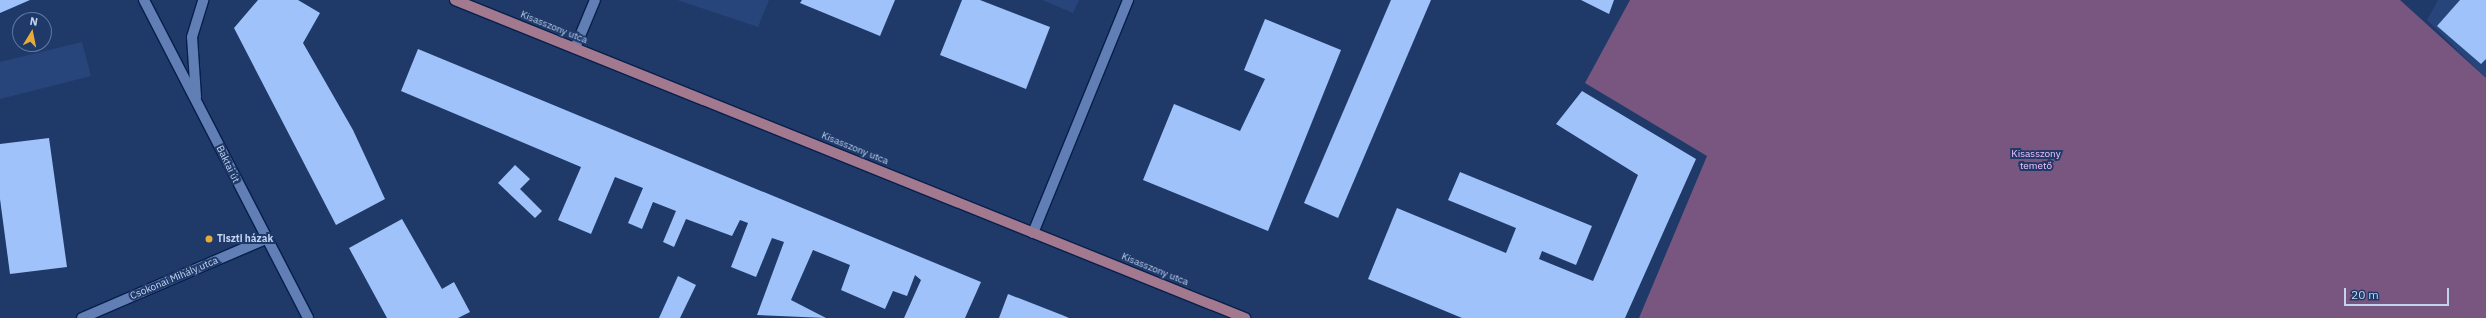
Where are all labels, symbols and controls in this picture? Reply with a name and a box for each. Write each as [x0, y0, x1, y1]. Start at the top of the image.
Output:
street label: Kisasszony utca [519, 8, 589, 46]
north arrow [12, 12, 52, 52]
text: N [29, 14, 39, 29]
street label: Kisasszony utca [820, 129, 890, 167]
street label: Baktai út [214, 143, 242, 185]
park label: Kisasszony temető [2011, 147, 2061, 170]
place label: Tiszti házak [217, 233, 273, 245]
marker: Tiszti házak [204, 234, 214, 244]
street label: Kisasszony utca [1120, 250, 1190, 288]
street label: Csokonai Mihály utca [128, 254, 220, 302]
scale bar [2346, 280, 2451, 306]
text: 20 m [2351, 287, 2379, 302]

